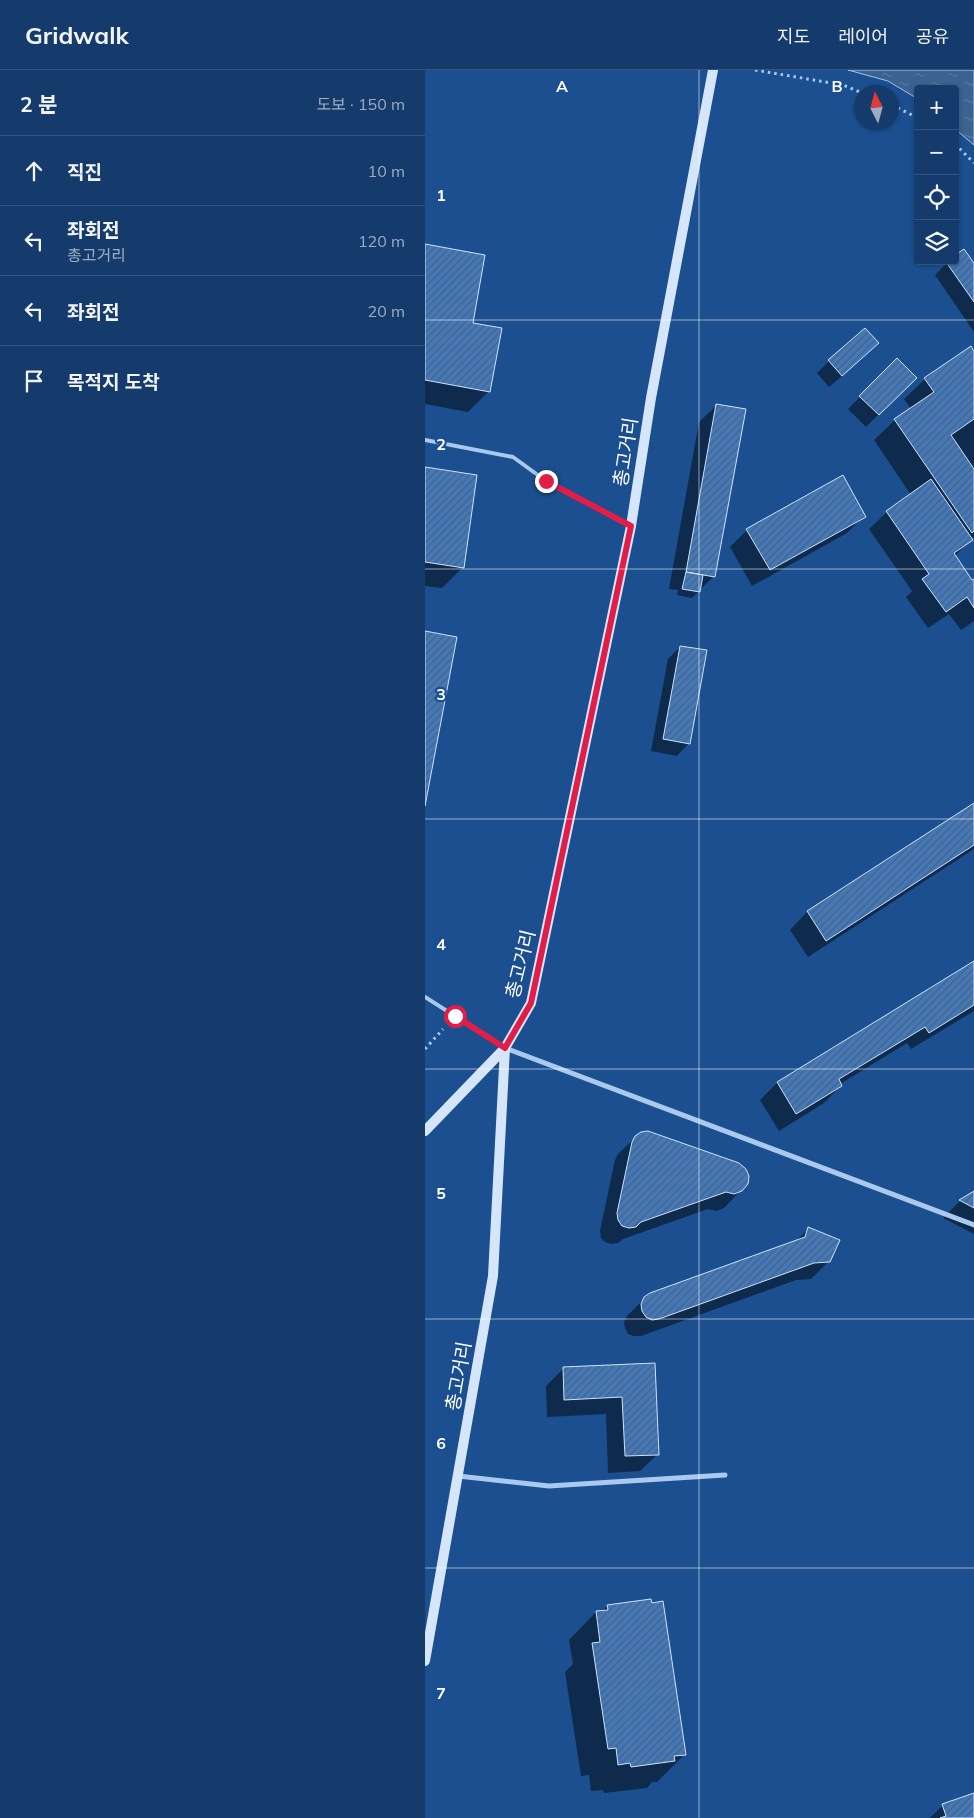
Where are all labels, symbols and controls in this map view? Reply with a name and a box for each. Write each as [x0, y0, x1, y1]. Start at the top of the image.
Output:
text: Gridwalk [25, 20, 129, 50]
text: 지도 [777, 25, 810, 48]
text: 레이어 [838, 25, 888, 48]
text: 공유 [916, 25, 949, 48]
text: A [556, 76, 568, 96]
text: B [831, 76, 843, 96]
north arrow [854, 85, 899, 130]
map controls [914, 85, 959, 265]
button: + [914, 85, 959, 130]
text: 2 분 [20, 91, 58, 117]
text: 도보 · 150 m [316, 94, 405, 114]
button: − [914, 130, 959, 175]
icon: ahead [20, 157, 48, 185]
text: 직진 [67, 160, 102, 184]
text: 10 m [368, 161, 405, 181]
button: locate [914, 175, 959, 220]
text: 1 [436, 185, 446, 205]
text: 좌회전 [67, 218, 119, 242]
button: layers [914, 220, 959, 265]
icon: left [20, 227, 48, 255]
text: 120 m [358, 231, 405, 251]
text: 총고거리 [67, 245, 126, 265]
icon: left [20, 297, 48, 325]
text: 좌회전 [67, 300, 119, 324]
text: 20 m [368, 301, 405, 321]
icon: arrive [20, 367, 48, 395]
text: 목적지 도착 [67, 370, 160, 394]
street label: 총고거리 [608, 416, 642, 488]
text: 2 [436, 434, 446, 454]
route end [535, 470, 558, 493]
text: 3 [436, 684, 446, 704]
street label: 총고거리 [500, 927, 540, 1001]
text: 4 [436, 934, 446, 954]
route start [444, 1005, 467, 1028]
text: 5 [436, 1183, 446, 1203]
street label: 총고거리 [440, 1339, 476, 1413]
text: 6 [436, 1433, 446, 1453]
text: 7 [436, 1683, 446, 1703]

